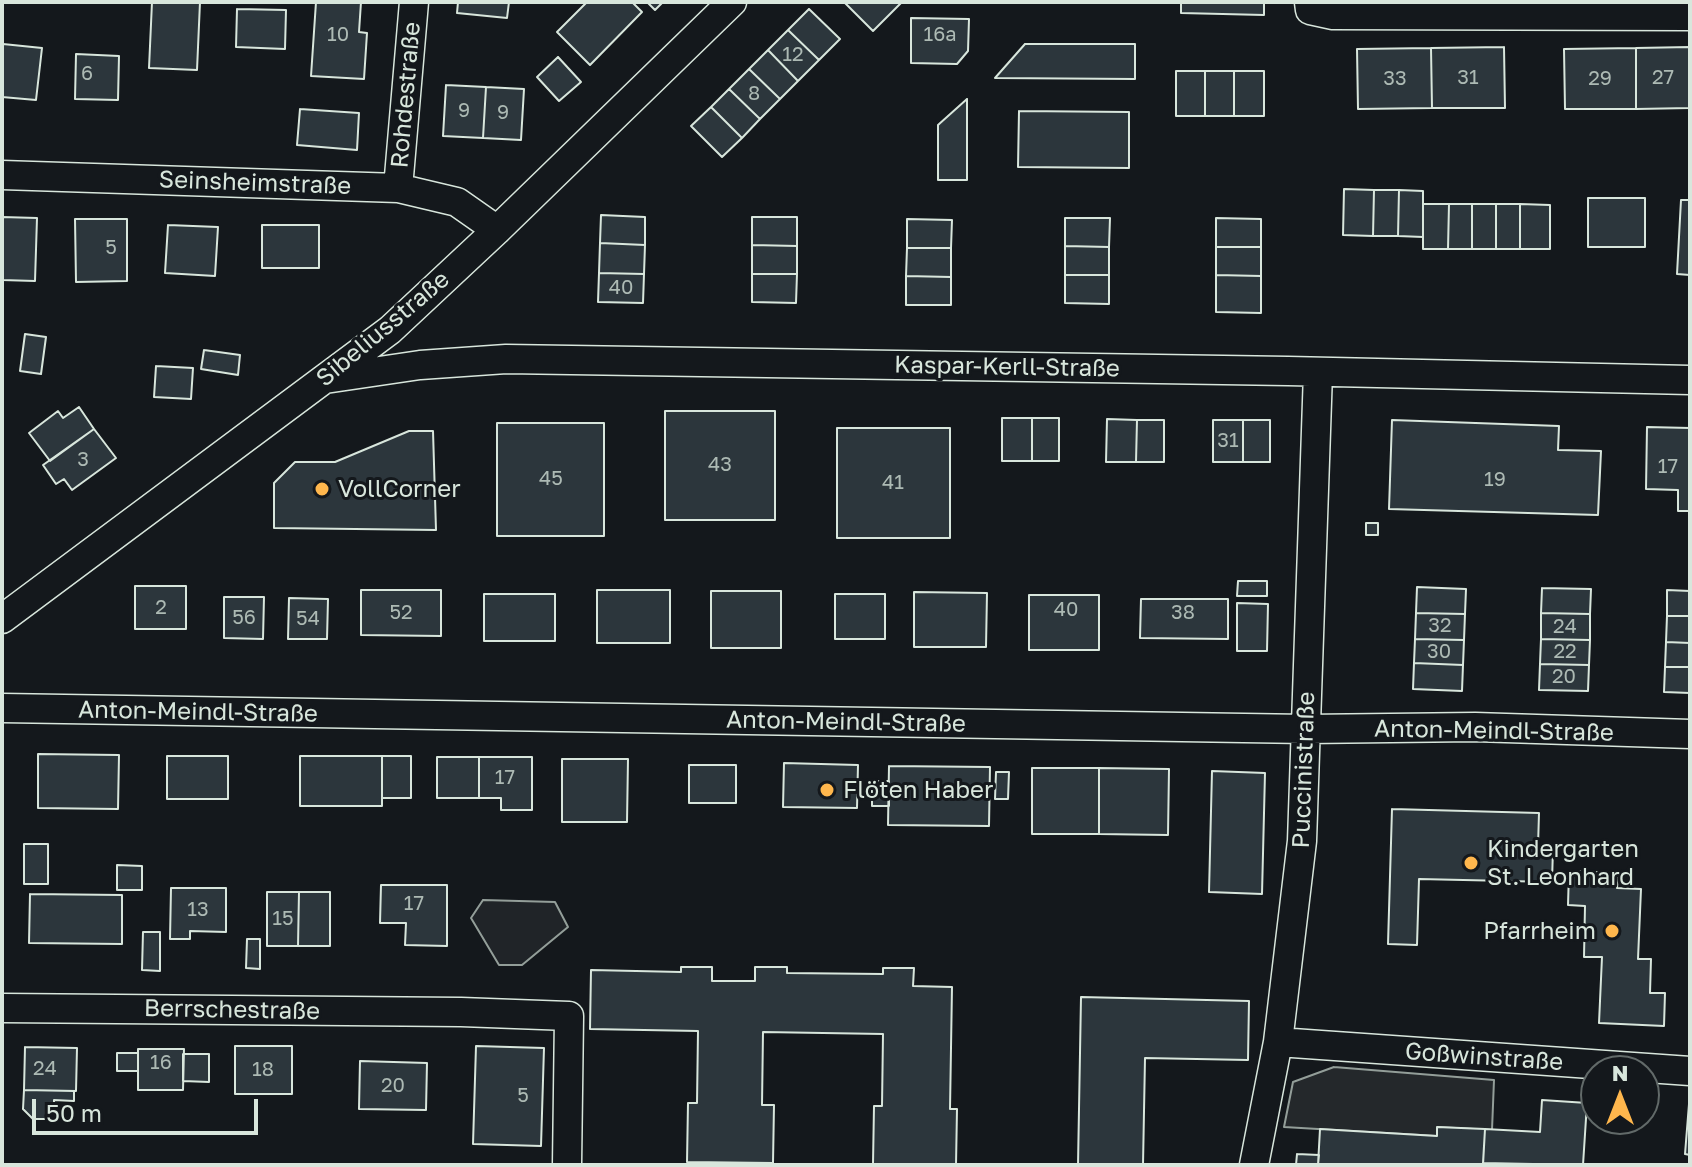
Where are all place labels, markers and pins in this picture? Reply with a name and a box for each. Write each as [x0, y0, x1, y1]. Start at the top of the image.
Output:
place label: VollCorner [338, 475, 461, 503]
marker: VollCorner [313, 480, 331, 498]
place label: Flöten Haber [843, 776, 993, 804]
marker: Flöten Haber [818, 781, 836, 799]
place label: Kindergarten St. Leonhard [1487, 835, 1639, 891]
marker: Kindergarten St. Leonhard [1462, 854, 1480, 872]
place label: Pfarrheim [1483, 917, 1596, 945]
marker: Pfarrheim [1603, 922, 1621, 940]

